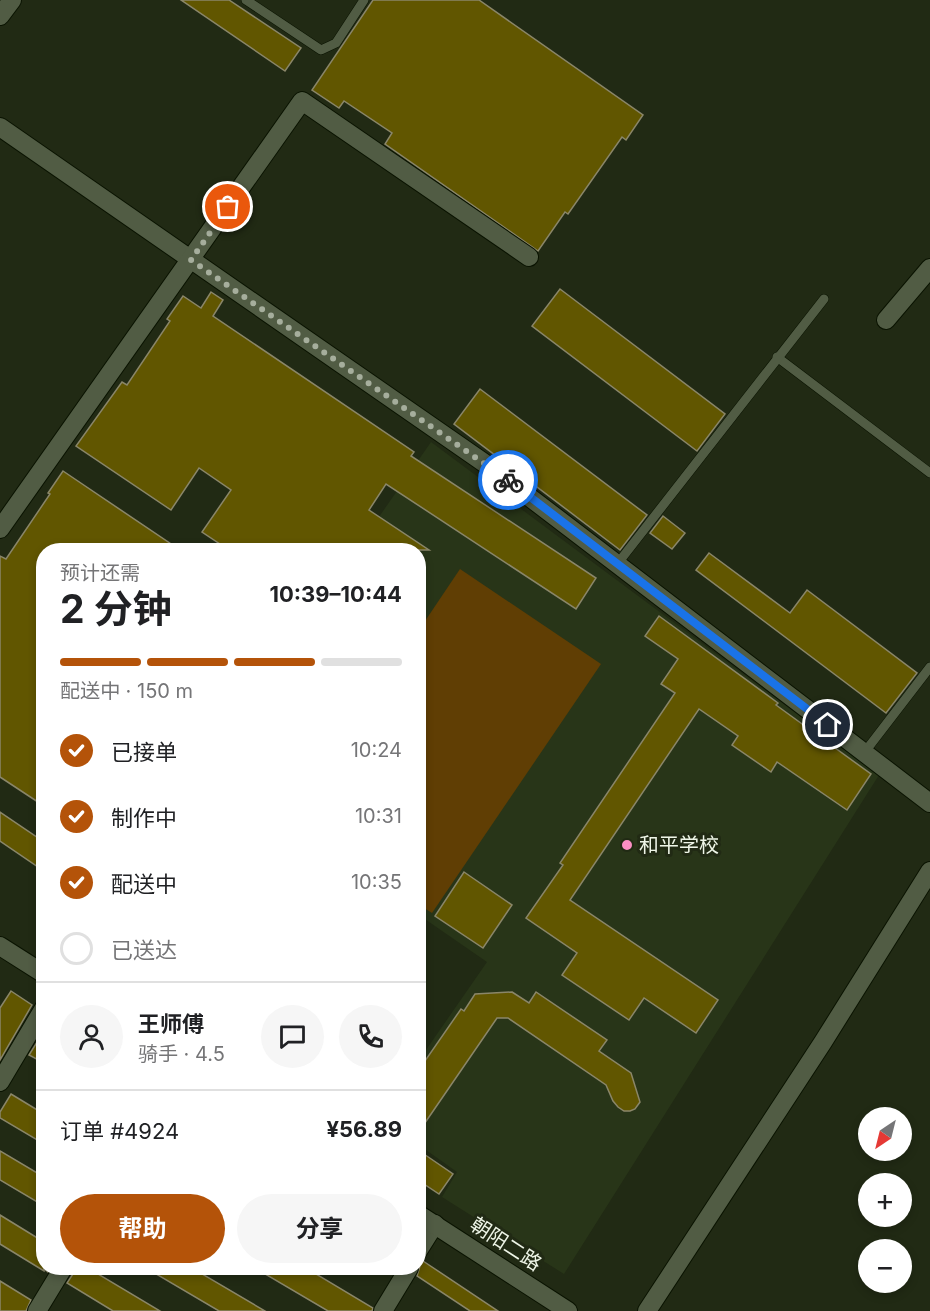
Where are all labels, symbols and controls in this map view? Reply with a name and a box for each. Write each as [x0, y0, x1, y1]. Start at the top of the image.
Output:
pin [202, 181, 253, 232]
icon: bag [211, 190, 244, 223]
courier [478, 450, 538, 510]
icon: bike [492, 464, 525, 497]
text: 预计还需 [60, 561, 140, 585]
text: 10:39–10:44 [269, 581, 402, 607]
text: 2 分钟 [60, 585, 172, 632]
text: 配送中 · 150 m [60, 679, 193, 703]
pin [802, 699, 853, 750]
icon: home [811, 708, 844, 741]
icon: check [60, 734, 93, 767]
text: 10:24 [351, 738, 402, 762]
text: 已接单 [111, 739, 177, 765]
icon: check [60, 800, 93, 833]
text: 10:31 [355, 804, 402, 828]
text: 制作中 [111, 805, 177, 831]
place label: 和平学校 [639, 833, 719, 857]
marker: 和平学校 [620, 838, 634, 852]
icon: check [60, 866, 93, 899]
text: 10:35 [351, 870, 402, 894]
text: 配送中 [111, 871, 177, 897]
text: 已送达 [111, 937, 177, 963]
button: person [60, 1005, 123, 1068]
button: chat [261, 1005, 324, 1068]
button: phone [339, 1005, 402, 1068]
text: 王师傅 [138, 1011, 204, 1037]
text: 骑手 · 4.5 [138, 1042, 225, 1066]
north arrow [858, 1107, 912, 1161]
map controls [858, 1107, 912, 1293]
text: ¥56.89 [326, 1116, 402, 1142]
text: 订单 #4924 [60, 1118, 179, 1144]
button: + [858, 1173, 912, 1227]
button: 帮助 [60, 1194, 225, 1263]
button: 分享 [237, 1194, 402, 1263]
street label: 朝阳二路 [466, 1212, 546, 1276]
button: − [858, 1239, 912, 1293]

